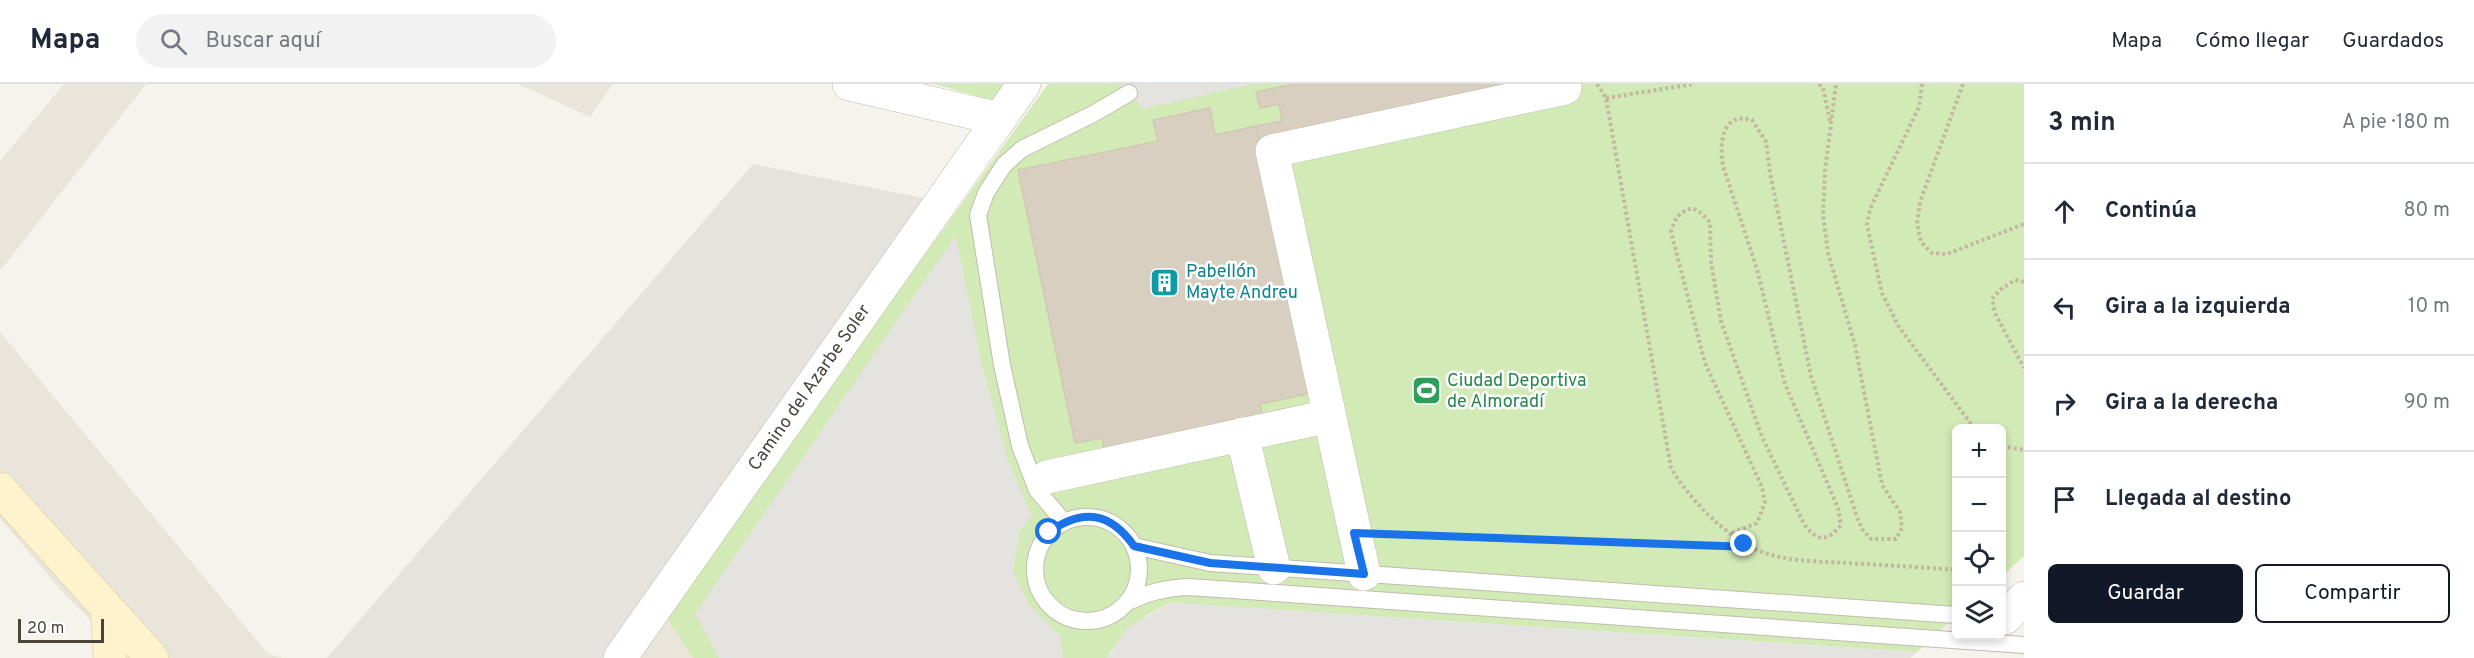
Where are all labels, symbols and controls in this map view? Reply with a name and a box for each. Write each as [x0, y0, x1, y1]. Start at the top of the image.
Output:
search box [136, 14, 556, 68]
text: Mapa [30, 23, 100, 59]
icon: search [157, 25, 190, 58]
text: Buscar aquí [205, 28, 321, 55]
text: Mapa [2111, 28, 2162, 55]
text: Cómo llegar [2195, 28, 2309, 55]
text: Guardados [2342, 28, 2444, 55]
text: 3 min [2048, 107, 2116, 140]
text: A pie · 180 m [2342, 110, 2450, 136]
icon: ahead [2048, 195, 2081, 228]
text: Continúa [2105, 198, 2197, 225]
text: 80 m [2404, 198, 2450, 224]
place label: Pabellón Mayte Andreu [1186, 261, 1298, 305]
building icon: Pabellón Mayte Andreu [1149, 266, 1181, 298]
icon: left [2048, 291, 2081, 324]
text: Gira a la izquierda [2105, 294, 2291, 321]
text: 10 m [2408, 294, 2450, 320]
street label: Camino del Azarbe Soler [744, 300, 876, 476]
place label: Ciudad Deportiva de Almoradí [1447, 370, 1586, 414]
sports icon: Ciudad Deportiva de Almoradí [1410, 375, 1442, 407]
icon: right [2048, 387, 2081, 420]
text: Gira a la derecha [2105, 390, 2278, 417]
text: 90 m [2404, 390, 2450, 416]
map controls [1952, 424, 2006, 640]
button: + [1952, 424, 2006, 478]
button: − [1952, 478, 2006, 532]
icon: arrive [2048, 483, 2081, 516]
text: Llegada al destino [2105, 486, 2291, 513]
route start [1035, 518, 1061, 544]
route end [1730, 530, 1756, 556]
button: locate [1952, 532, 2006, 586]
button: Guardar [2048, 564, 2243, 623]
button: Compartir [2255, 564, 2450, 623]
button: layers [1952, 586, 2006, 640]
scale bar [18, 616, 104, 644]
text: 20 m [27, 619, 64, 639]

